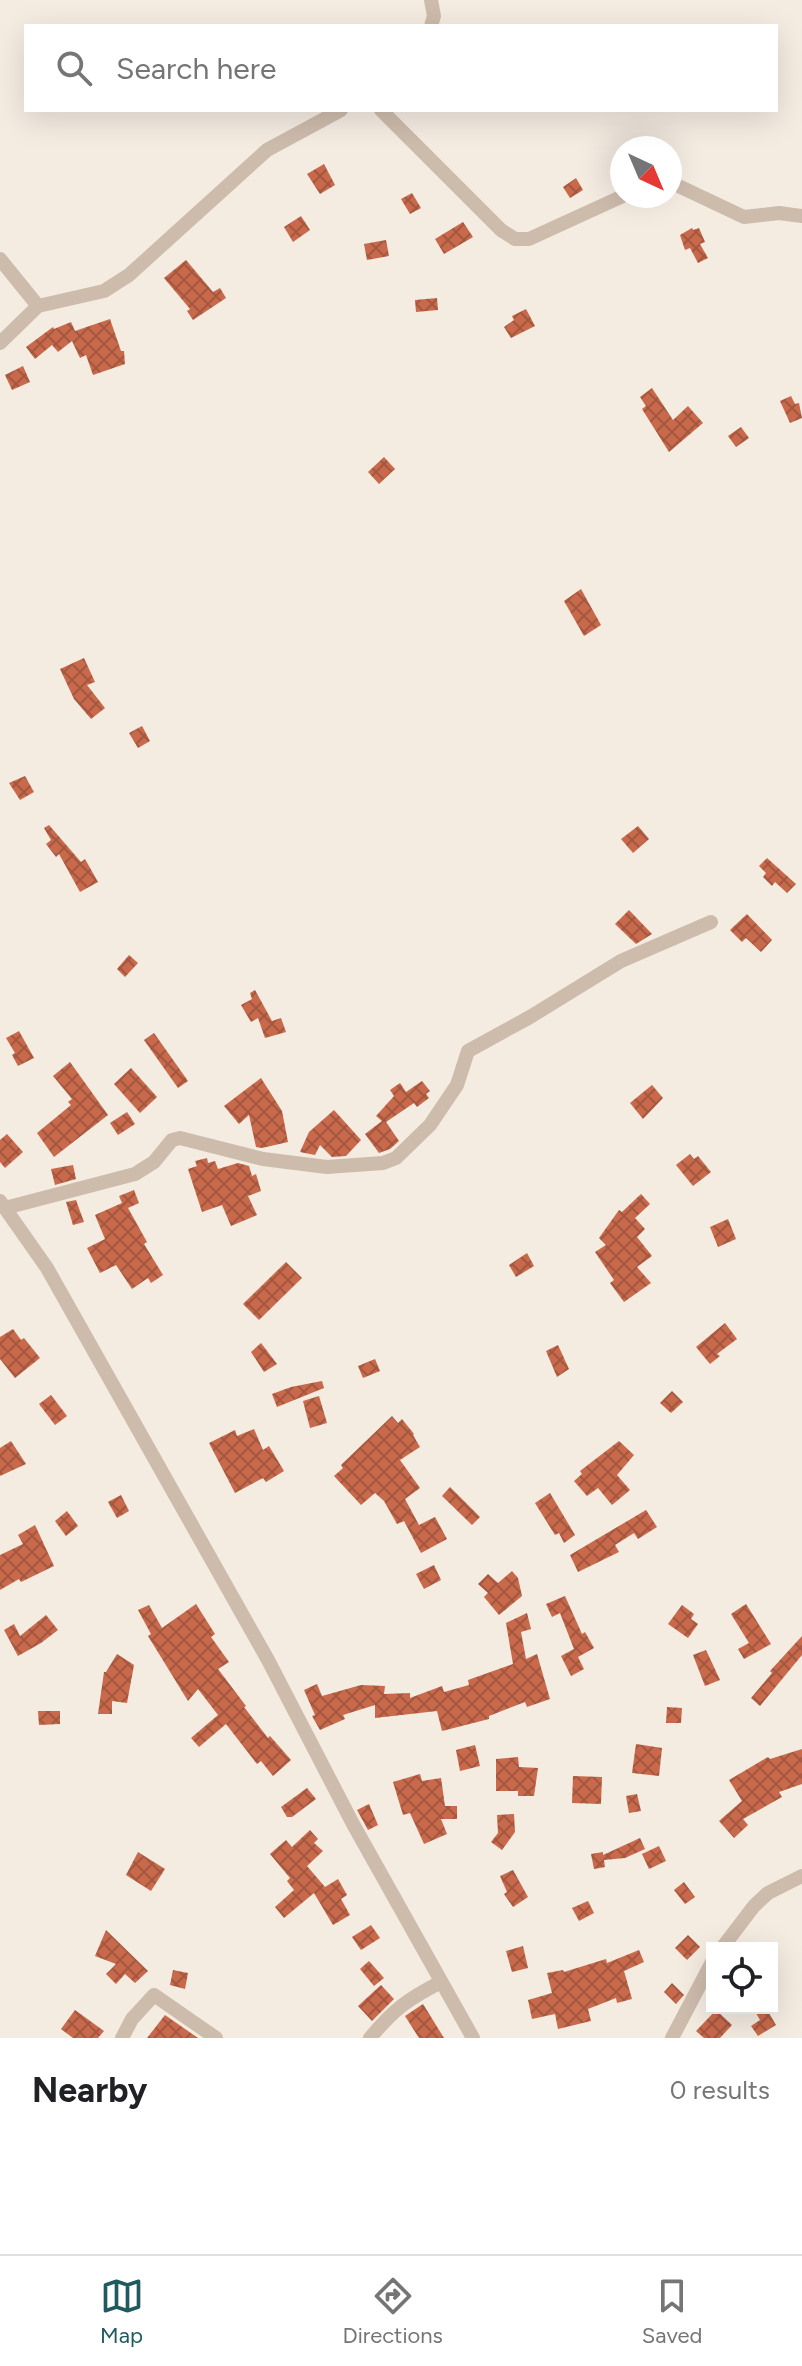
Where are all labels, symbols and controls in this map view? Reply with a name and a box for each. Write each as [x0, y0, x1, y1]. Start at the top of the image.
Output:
search box [24, 24, 778, 112]
icon: search [52, 46, 96, 90]
text: Search here [116, 50, 276, 87]
north arrow [610, 136, 682, 208]
map controls [706, 1942, 778, 2014]
button: locate [706, 1942, 778, 2014]
text: Nearby [32, 2070, 147, 2111]
text: 0 results [670, 2074, 770, 2106]
tab: Map [100, 2274, 144, 2349]
tab: Directions [343, 2274, 443, 2349]
tab: Saved [642, 2274, 702, 2349]

